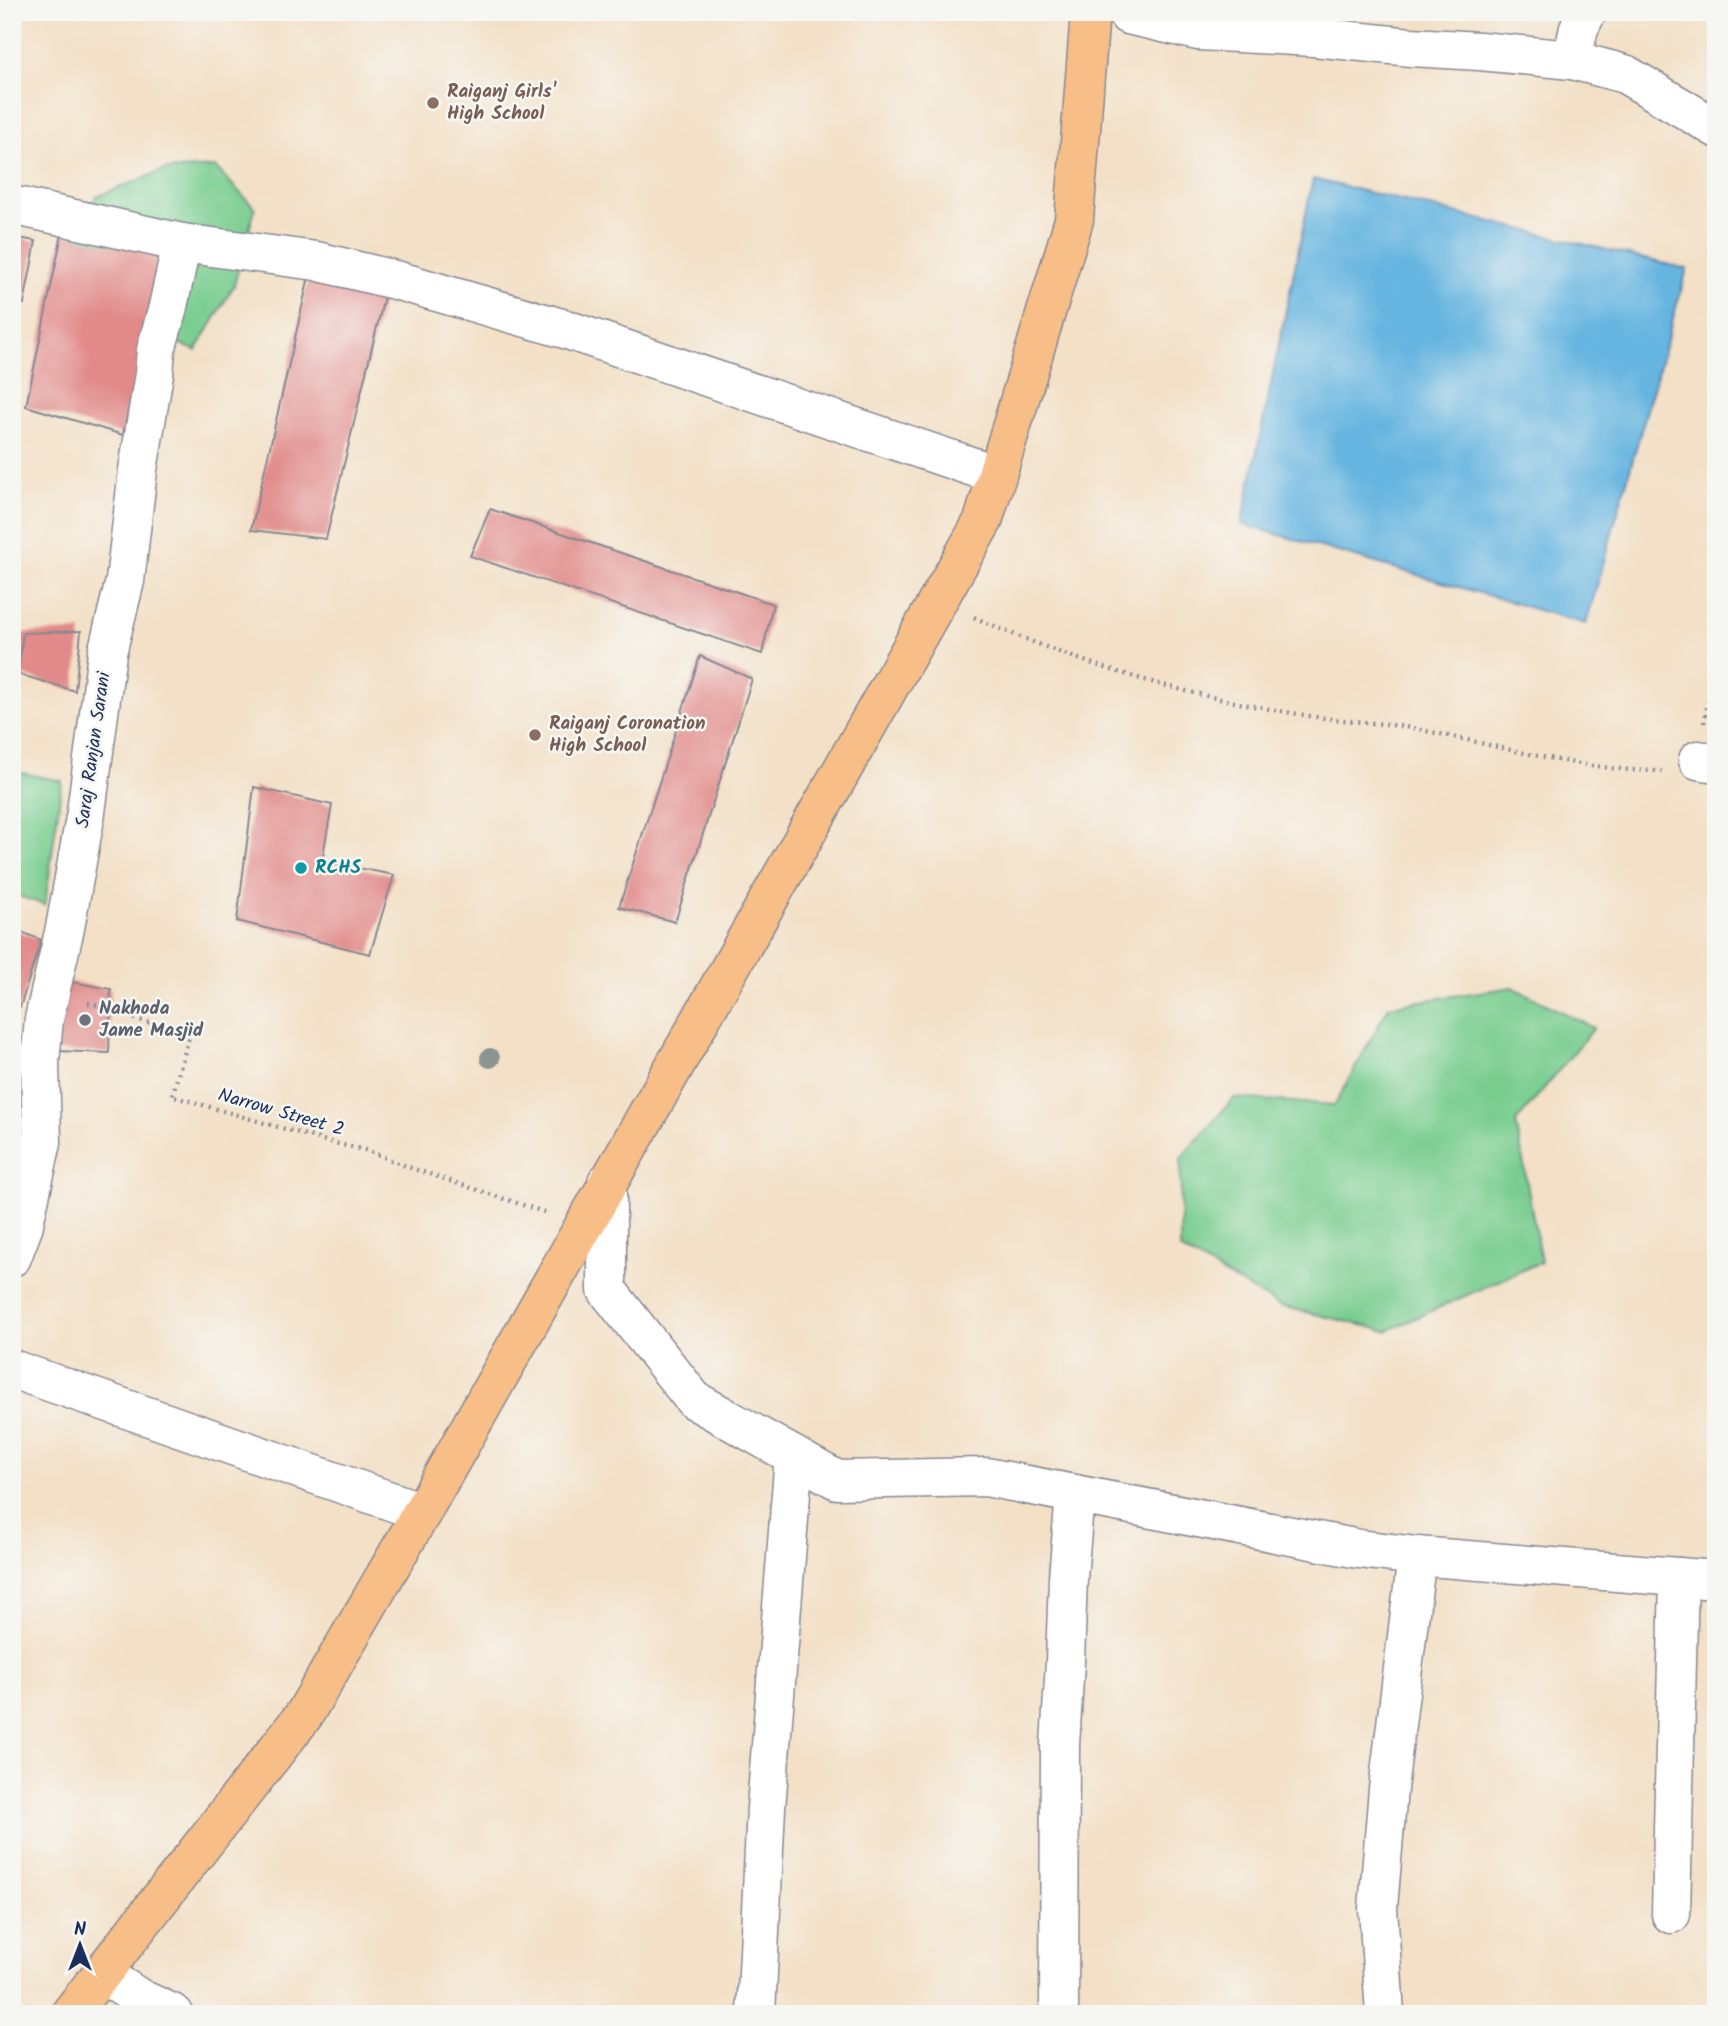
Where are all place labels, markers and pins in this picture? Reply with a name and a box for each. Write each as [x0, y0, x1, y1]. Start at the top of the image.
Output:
place label: Raiganj Girls' High School [447, 77, 557, 129]
marker: Raiganj Girls' High School [425, 95, 441, 111]
place label: Raiganj Coronation High School [549, 709, 706, 761]
marker: Raiganj Coronation High School [527, 727, 543, 743]
place label: RCHS [315, 853, 362, 883]
marker: RCHS [293, 860, 309, 876]
place label: Nakhoda Jame Masjid [99, 994, 204, 1046]
marker: Nakhoda Jame Masjid [77, 1012, 93, 1028]

